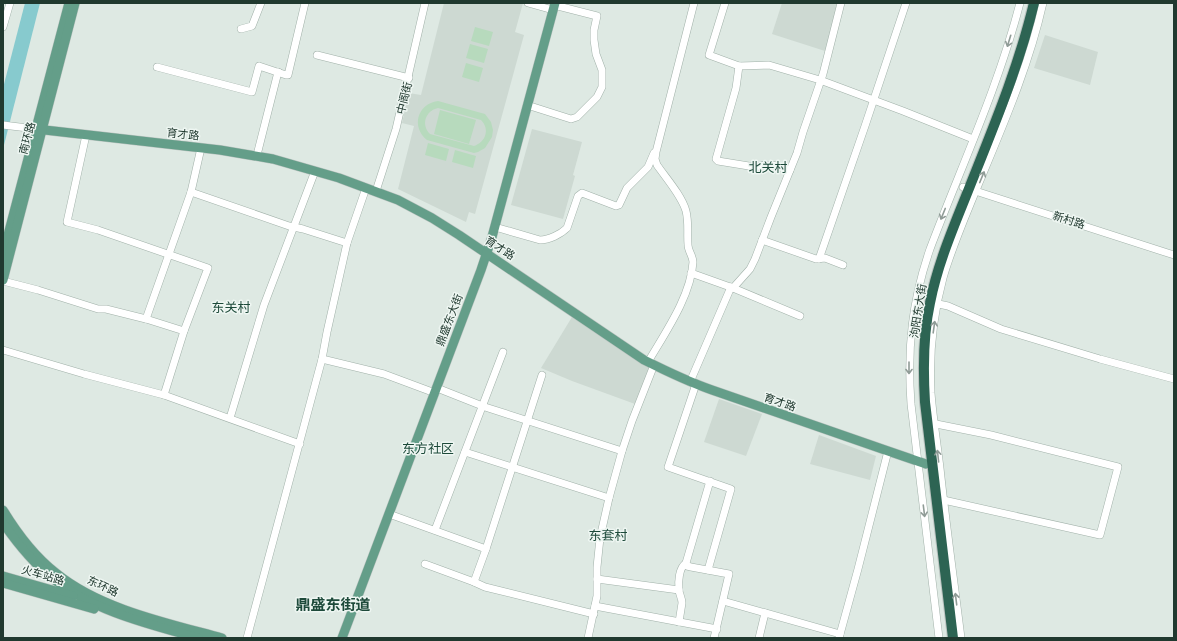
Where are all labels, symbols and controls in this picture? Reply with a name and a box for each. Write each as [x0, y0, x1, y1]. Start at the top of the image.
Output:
one-way arrow [1005, 34, 1012, 47]
street label: 中阁街 [392, 80, 416, 116]
street label: 南环路 [15, 120, 39, 156]
street label: 育才路 [166, 124, 200, 144]
district label: 北关村 [748, 158, 788, 177]
one-way arrow [978, 172, 986, 184]
street label: 新村路 [1051, 207, 1087, 233]
one-way arrow [939, 208, 946, 220]
street label: 育才路 [482, 232, 518, 264]
street label: 泃阳东大街 [906, 283, 930, 339]
street label: 鼎盛东大街 [432, 291, 466, 349]
district label: 东关村 [211, 298, 251, 317]
one-way arrow [930, 321, 938, 334]
one-way arrow [905, 361, 913, 374]
street label: 育才路 [762, 389, 798, 415]
district label: 东方社区 [402, 439, 454, 458]
one-way arrow [935, 450, 942, 463]
one-way arrow [920, 504, 928, 517]
district label: 东套村 [588, 526, 628, 545]
street label: 火车站路 [20, 561, 66, 589]
street label: 东环路 [85, 572, 121, 600]
one-way arrow [952, 593, 960, 606]
district label: 鼎盛东街道 [295, 594, 371, 616]

